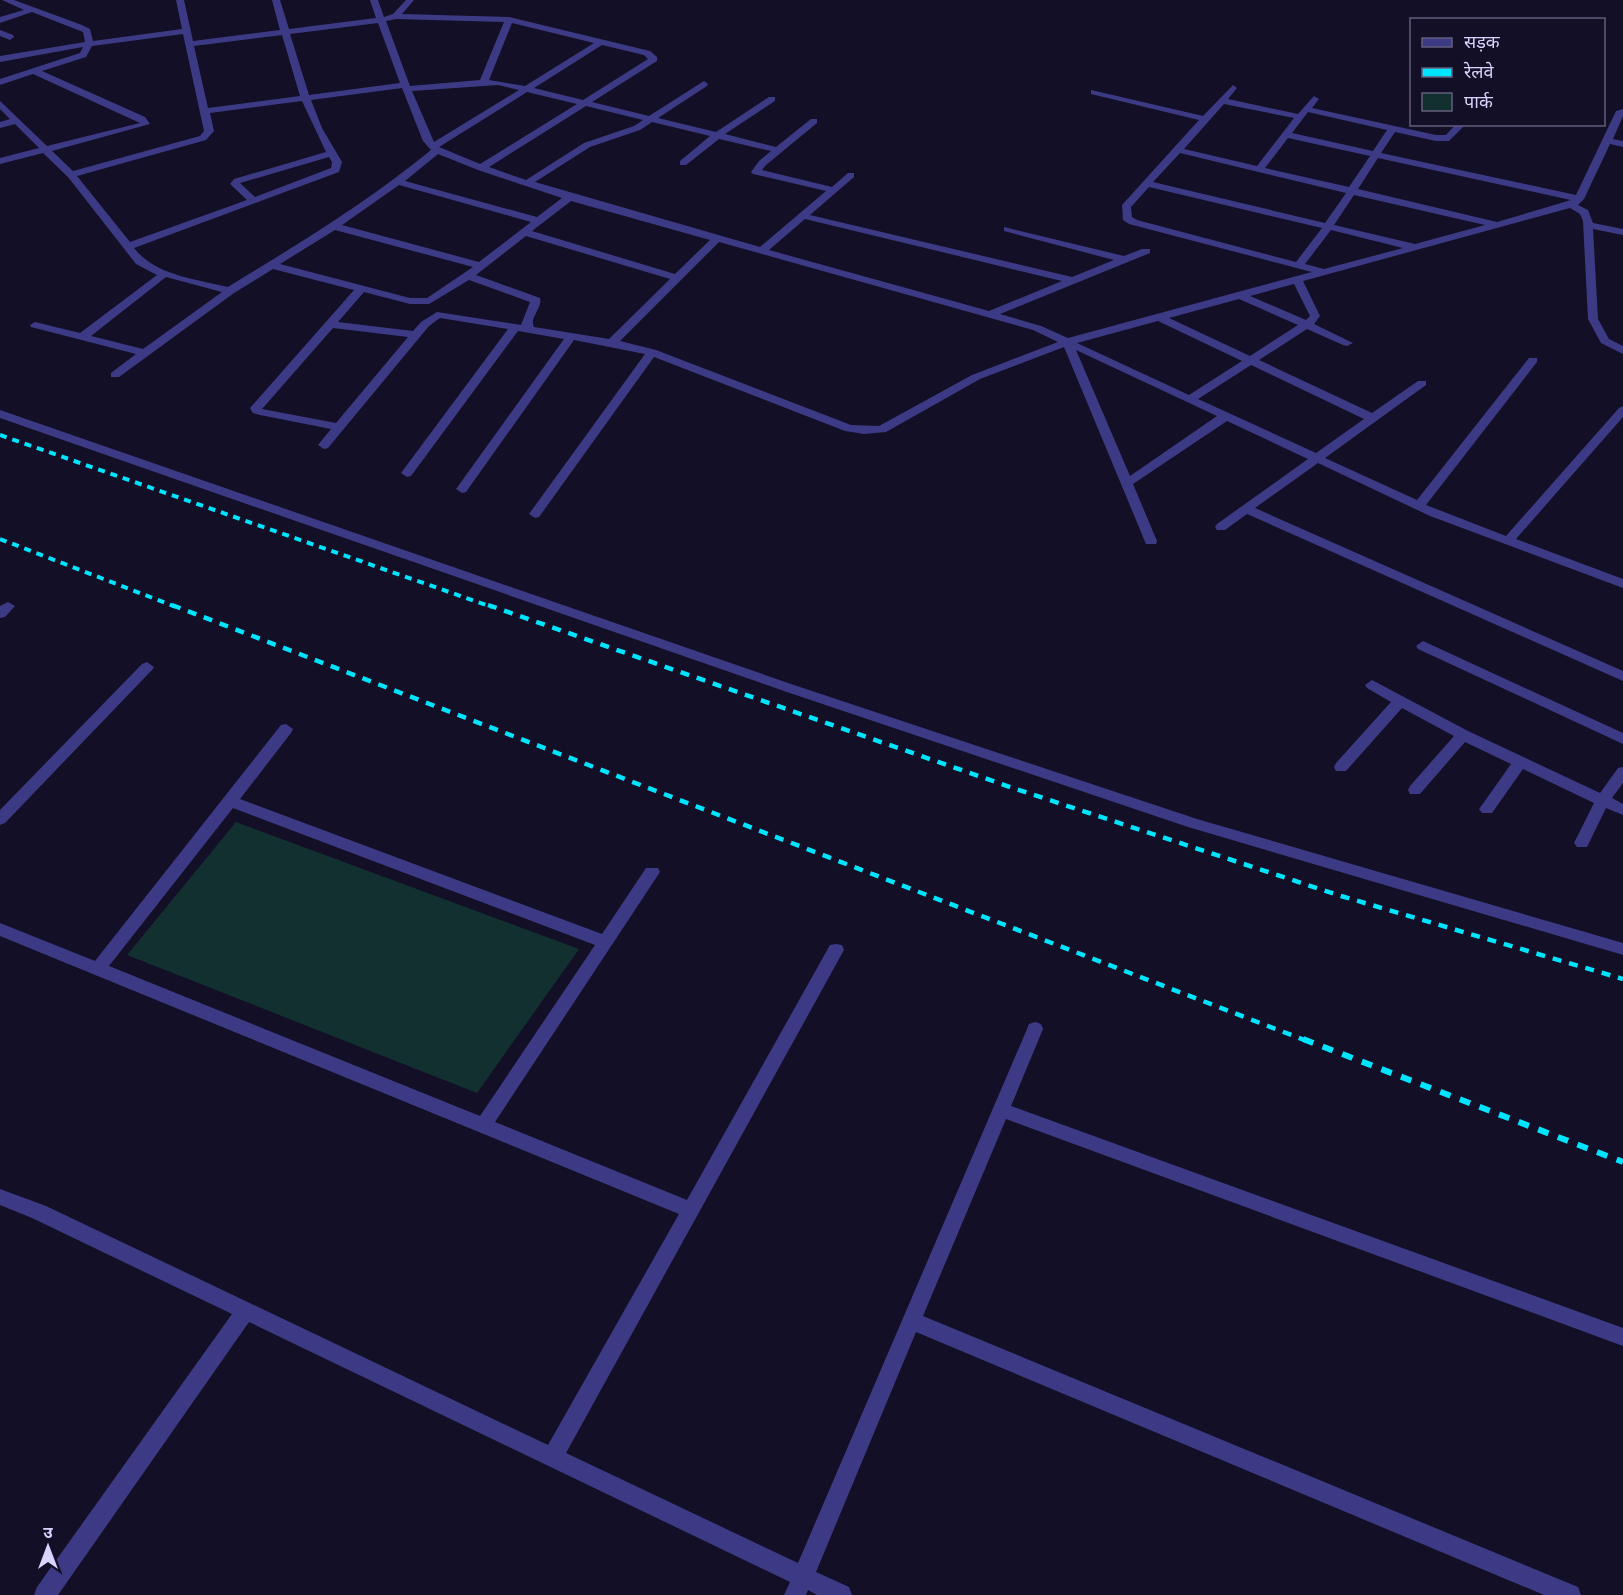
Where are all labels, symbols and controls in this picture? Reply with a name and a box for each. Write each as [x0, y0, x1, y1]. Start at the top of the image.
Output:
legend [1410, 18, 1605, 126]
text: सड़क [1464, 31, 1501, 53]
text: रेलवे [1463, 61, 1495, 83]
text: पार्क [1464, 91, 1494, 113]
north arrow [18, 1517, 78, 1577]
text: उ [43, 1523, 53, 1542]

